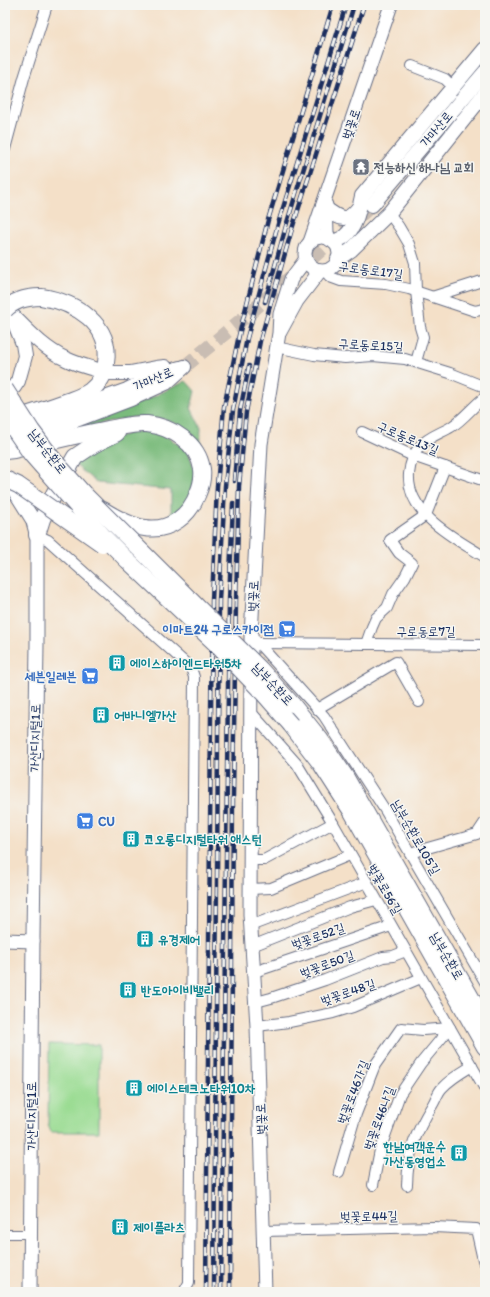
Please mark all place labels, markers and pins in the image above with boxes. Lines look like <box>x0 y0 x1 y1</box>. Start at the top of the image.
temple icon: 전능하신 하나님 교회 <box>351 157 371 177</box>
place label: 전능하신 하나님 교회 <box>373 160 474 175</box>
supermarket icon: 이마트24 구로스카이점 <box>277 619 297 639</box>
place label: 이마트24 구로스카이점 <box>162 622 275 637</box>
building icon: 에이스하이엔드타워5차 <box>107 653 127 673</box>
place label: 에이스하이엔드타워5차 <box>130 656 242 671</box>
supermarket icon: 세븐일레븐 <box>80 666 100 686</box>
place label: 세븐일레븐 <box>24 669 77 684</box>
building icon: 어바니엘가산 <box>91 705 111 725</box>
place label: 어바니엘가산 <box>114 708 177 723</box>
supermarket icon: CU <box>75 811 95 831</box>
place label: CU <box>98 814 115 829</box>
building icon: 코오롱디지털타워 애스턴 <box>121 829 141 849</box>
place label: 코오롱디지털타워 애스턴 <box>144 832 262 847</box>
building icon: 유경제어 <box>135 929 155 949</box>
place label: 유경제어 <box>158 932 200 947</box>
building icon: 반도아이비밸리 <box>118 980 138 1000</box>
place label: 반도아이비밸리 <box>141 983 214 998</box>
building icon: 에이스테크노타워10차 <box>124 1078 144 1098</box>
place label: 에이스테크노타워10차 <box>147 1081 256 1096</box>
place label: 한남여객운수 가산동영업소 <box>382 1139 447 1169</box>
building icon: 한남여객운수 가산동영업소 <box>449 1143 469 1163</box>
building icon: 제이플라츠 <box>110 1217 130 1237</box>
place label: 제이플라츠 <box>133 1220 185 1235</box>

